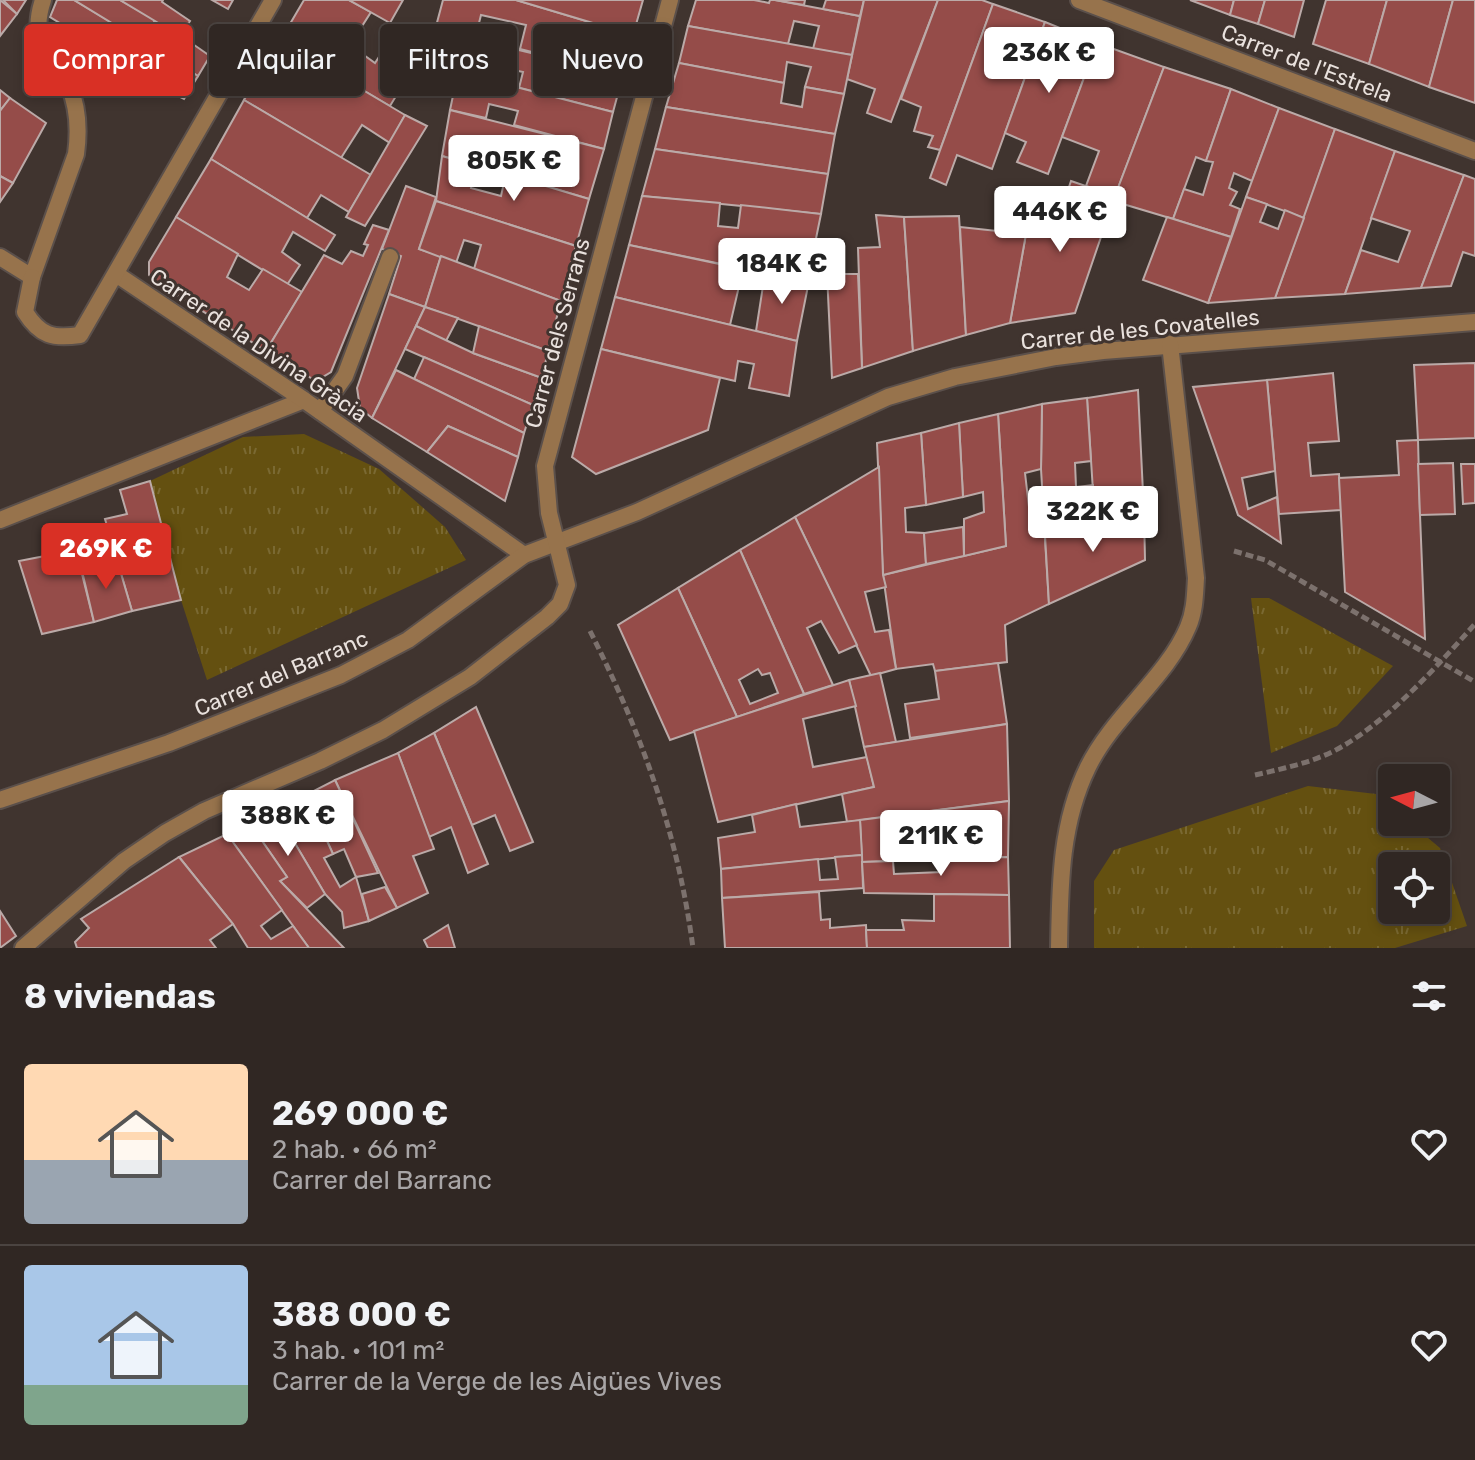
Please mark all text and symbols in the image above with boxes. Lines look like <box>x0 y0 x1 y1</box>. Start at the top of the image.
street label: Carrer de l'Estrela <box>1218 18 1396 108</box>
chip: Comprar <box>24 24 193 96</box>
chip: Alquilar <box>209 24 364 96</box>
chip: Filtros <box>380 24 517 96</box>
chip: Nuevo <box>533 24 672 96</box>
pin: 236K € <box>984 27 1114 95</box>
text: 236K € <box>1002 37 1096 68</box>
pin: 805K € <box>449 135 579 203</box>
text: 805K € <box>466 145 562 176</box>
pin: 446K € <box>995 186 1125 254</box>
text: 446K € <box>1012 196 1108 227</box>
street label: Carrer dels Serrans <box>519 235 596 431</box>
pin: 184K € <box>717 238 847 306</box>
text: 184K € <box>736 248 828 279</box>
street label: Carrer de la Divina Gràcia <box>145 263 373 428</box>
street label: Carrer de les Covatelles <box>1019 304 1261 355</box>
pin: 322K € <box>1028 486 1158 554</box>
text: 322K € <box>1046 496 1140 527</box>
pin: 269K € <box>41 523 171 591</box>
text: 269K € <box>59 533 153 564</box>
street label: Carrer del Barranc <box>190 625 372 722</box>
north arrow <box>1378 764 1450 836</box>
map controls <box>1378 764 1450 924</box>
pin: 388K € <box>223 790 353 858</box>
text: 388K € <box>240 800 336 831</box>
pin: 211K € <box>876 810 1006 878</box>
text: 211K € <box>898 820 984 851</box>
button: locate <box>1378 852 1450 924</box>
icon: filters <box>1407 974 1451 1018</box>
text: 8 viviendas <box>24 976 216 1017</box>
text: 269 000 € <box>272 1093 449 1134</box>
icon: home <box>88 1096 184 1192</box>
icon: heart <box>1407 1122 1451 1166</box>
text: 2 hab. · 66 m² <box>272 1134 437 1165</box>
text: Carrer del Barranc <box>272 1165 492 1196</box>
text: 388 000 € <box>272 1294 451 1335</box>
icon: home <box>88 1297 184 1393</box>
icon: heart <box>1407 1323 1451 1367</box>
text: 3 hab. · 101 m² <box>272 1335 444 1366</box>
text: Carrer de la Verge de les Aigües Vives <box>272 1366 722 1397</box>

